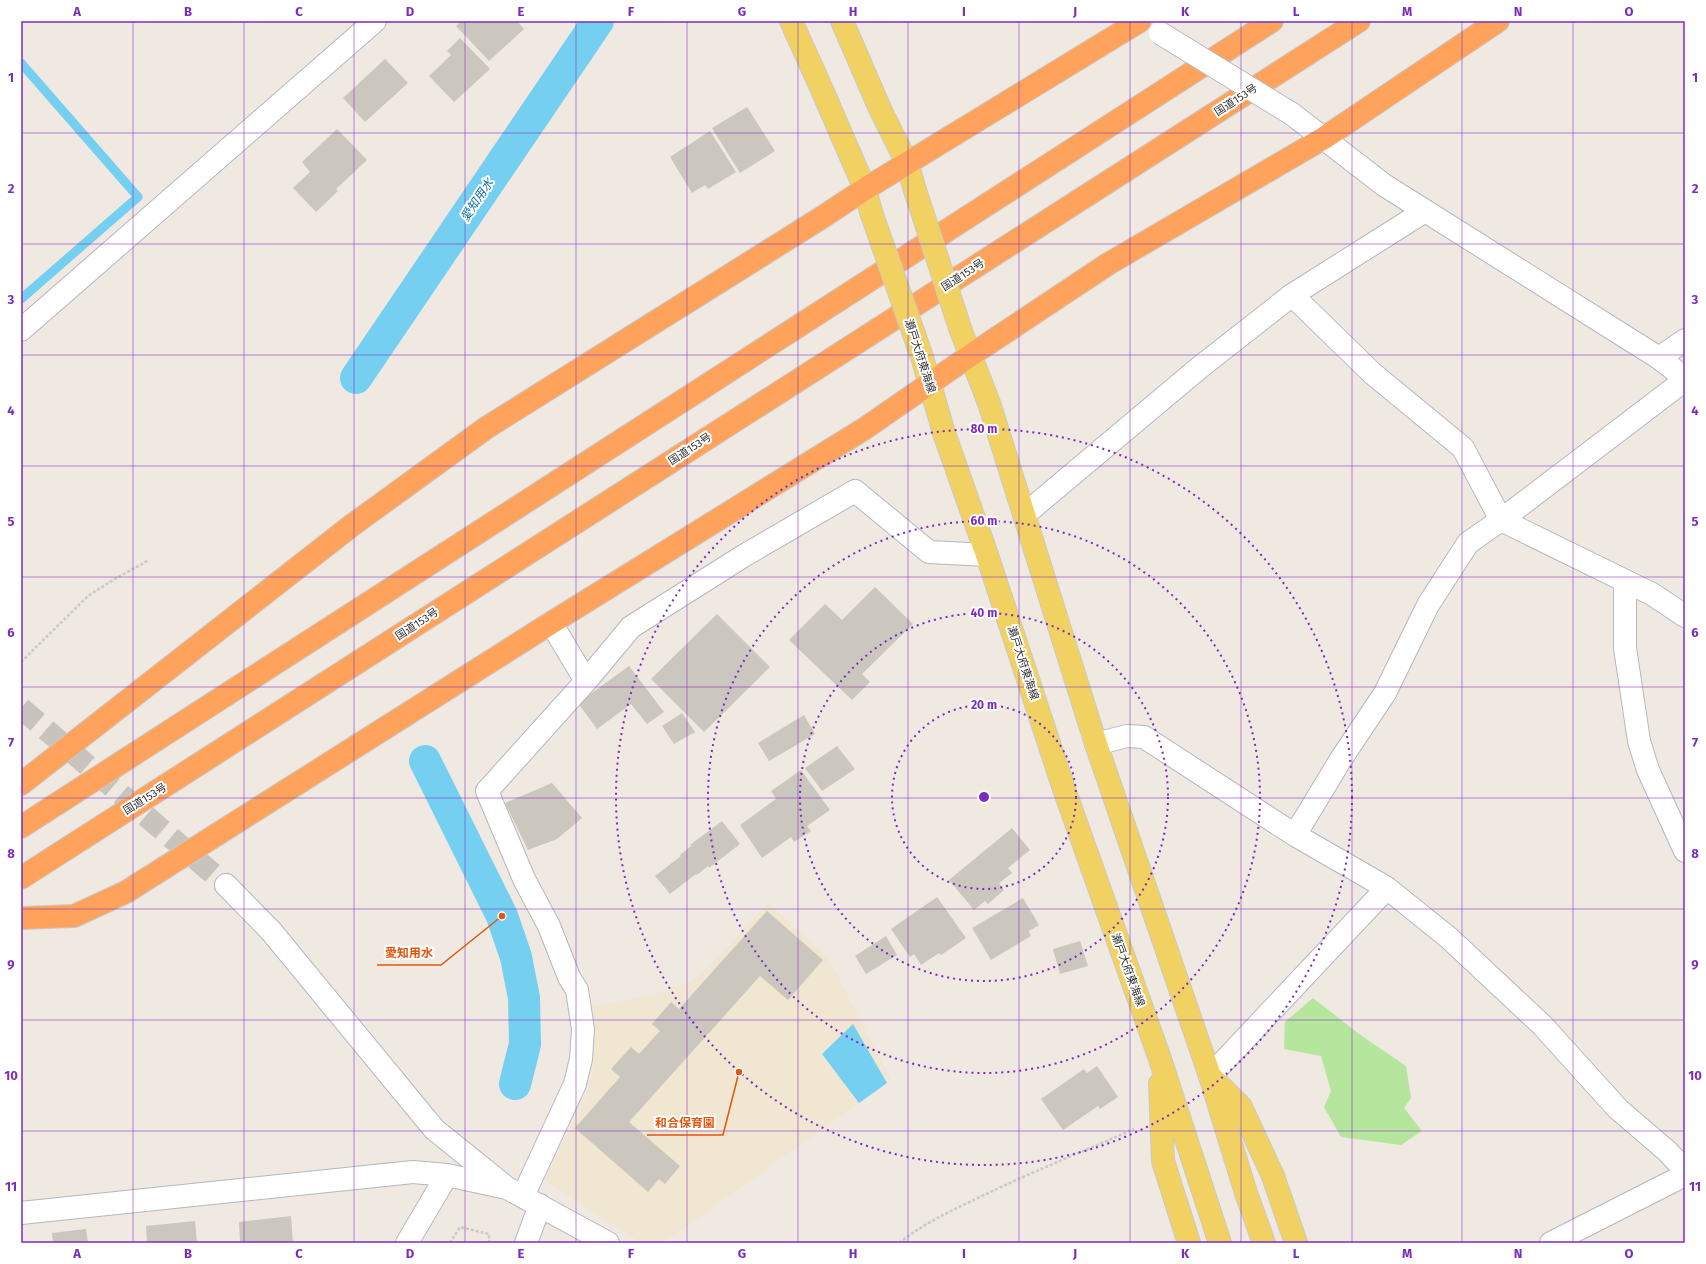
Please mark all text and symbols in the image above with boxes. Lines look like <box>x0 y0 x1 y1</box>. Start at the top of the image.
text: A <box>72 4 81 19</box>
text: B <box>184 4 192 19</box>
text: C <box>295 4 303 19</box>
text: D <box>406 4 415 19</box>
text: E <box>518 4 525 19</box>
text: F <box>628 4 635 19</box>
text: G <box>738 4 746 19</box>
text: H <box>849 4 857 19</box>
text: I <box>962 4 966 19</box>
text: J <box>1072 4 1077 19</box>
text: K <box>1181 4 1190 19</box>
text: L <box>1293 4 1300 19</box>
text: M <box>1402 4 1412 19</box>
text: N <box>1514 4 1522 19</box>
text: O <box>1625 4 1634 19</box>
text: 1 <box>8 70 14 85</box>
text: 1 <box>1692 70 1698 85</box>
street label: 国道153号 <box>1212 81 1260 119</box>
water label: 愛知用水 <box>458 175 497 224</box>
text: 2 <box>8 181 15 196</box>
text: 2 <box>1692 181 1699 196</box>
street label: 国道153号 <box>939 256 987 294</box>
text: 3 <box>7 292 15 307</box>
text: 3 <box>1691 292 1699 307</box>
street label: 瀬戸大府東海線 <box>902 317 938 395</box>
text: 4 <box>7 403 15 418</box>
text: 4 <box>1691 403 1699 418</box>
text: 80 m <box>971 422 997 436</box>
street label: 国道153号 <box>666 430 714 468</box>
text: 5 <box>8 514 15 529</box>
text: 60 m <box>971 514 997 528</box>
text: 5 <box>1692 514 1699 529</box>
street label: 国道153号 <box>393 605 441 643</box>
text: 40 m <box>971 606 997 620</box>
street label: 瀬戸大府東海線 <box>1005 624 1041 702</box>
text: 6 <box>7 625 15 640</box>
text: 6 <box>1691 625 1699 640</box>
text: 20 m <box>971 698 997 712</box>
text: 7 <box>8 735 14 750</box>
text: 7 <box>1692 735 1698 750</box>
street label: 国道153号 <box>121 781 169 817</box>
centre of rings <box>977 790 991 804</box>
text: 8 <box>7 846 15 861</box>
text: 8 <box>1691 846 1699 861</box>
street label: 瀬戸大府東海線 <box>1109 932 1147 1008</box>
callout: 愛知用水 <box>377 941 441 965</box>
text: 愛知用水 <box>385 946 433 960</box>
text: 9 <box>7 957 15 972</box>
text: 9 <box>1691 957 1699 972</box>
text: 10 <box>4 1068 18 1083</box>
text: 10 <box>1688 1068 1702 1083</box>
callout: 和合保育園 <box>647 1111 723 1135</box>
text: 和合保育園 <box>655 1116 715 1130</box>
text: 11 <box>5 1179 17 1194</box>
text: 11 <box>1689 1179 1701 1194</box>
text: A <box>72 1246 81 1261</box>
text: B <box>184 1246 192 1261</box>
text: C <box>295 1246 303 1261</box>
text: D <box>406 1246 415 1261</box>
text: E <box>518 1246 525 1261</box>
text: F <box>628 1246 635 1261</box>
text: G <box>738 1246 746 1261</box>
text: H <box>849 1246 857 1261</box>
text: I <box>962 1246 966 1261</box>
text: J <box>1072 1246 1077 1261</box>
text: K <box>1181 1246 1190 1261</box>
text: L <box>1293 1246 1300 1261</box>
text: M <box>1402 1246 1412 1261</box>
text: N <box>1514 1246 1522 1261</box>
text: O <box>1625 1246 1634 1261</box>

